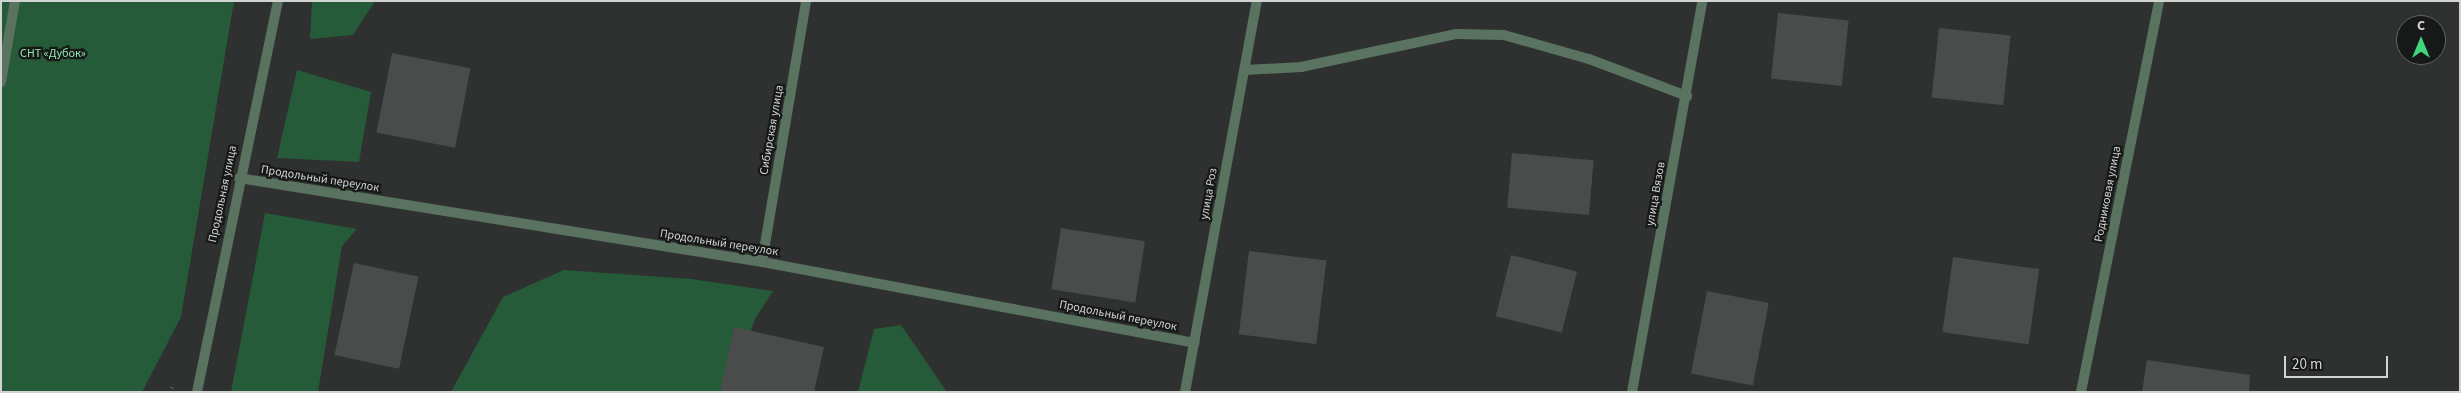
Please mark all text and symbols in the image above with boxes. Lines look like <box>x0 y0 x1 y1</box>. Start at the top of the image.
north arrow <box>2396 15 2446 65</box>
text: С <box>2417 16 2425 36</box>
park label: СНТ «Дубок» <box>20 47 86 61</box>
street label: Сибирская улица <box>757 84 787 176</box>
street label: Продольная улица <box>206 144 240 244</box>
street label: Родниковая улица <box>2092 145 2124 243</box>
street label: улица Вязов <box>1643 161 1669 227</box>
street label: Продольный переулок <box>260 163 380 195</box>
street label: улица Роз <box>1197 167 1221 221</box>
street label: Продольный переулок <box>659 227 779 259</box>
street label: Продольный переулок <box>1058 298 1178 334</box>
scale bar <box>2286 346 2390 378</box>
text: 20 m <box>2292 354 2322 375</box>

